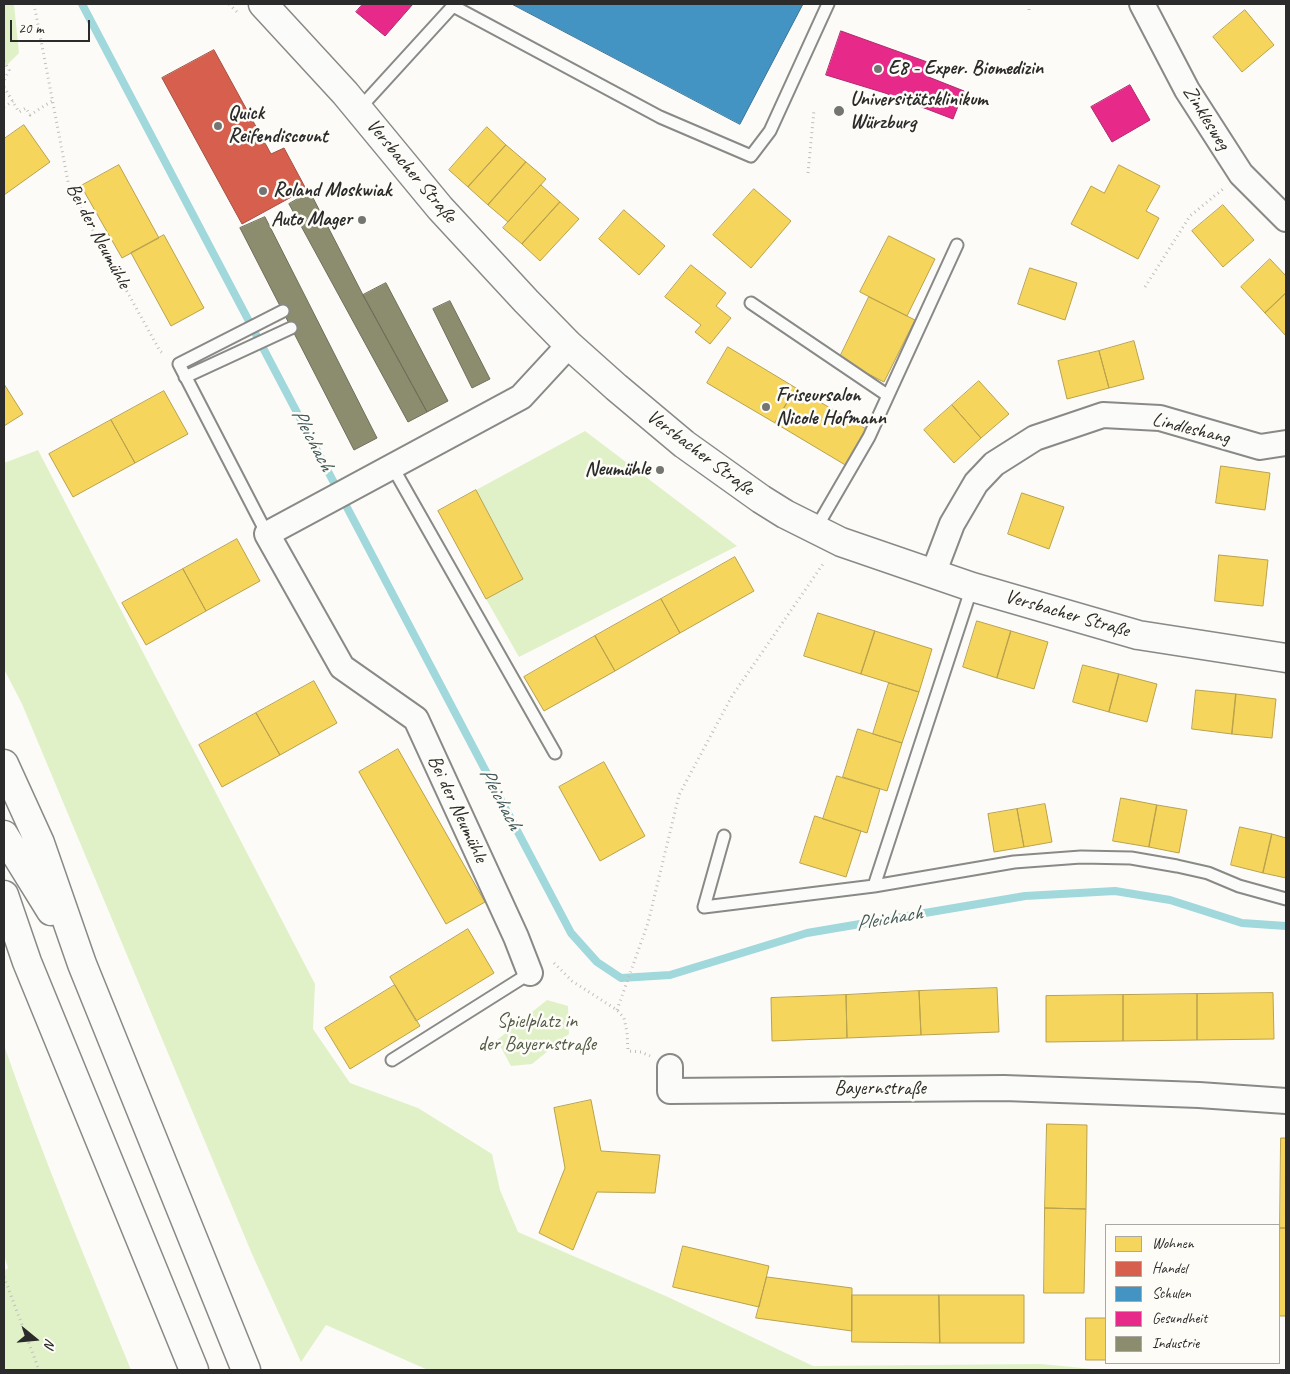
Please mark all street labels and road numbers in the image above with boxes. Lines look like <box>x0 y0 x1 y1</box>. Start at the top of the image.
street label: Zinklesweg <box>1177 81 1235 155</box>
street label: Versbacher Straße <box>361 114 461 228</box>
street label: Bei der Neumühle <box>60 179 136 293</box>
street label: Versbacher Straße <box>642 405 758 501</box>
street label: Lindleshang <box>1150 408 1232 450</box>
street label: Versbacher Straße <box>1002 585 1132 643</box>
street label: Bei der Neumühle <box>422 751 492 867</box>
street label: Bayernstraße <box>834 1077 926 1101</box>

